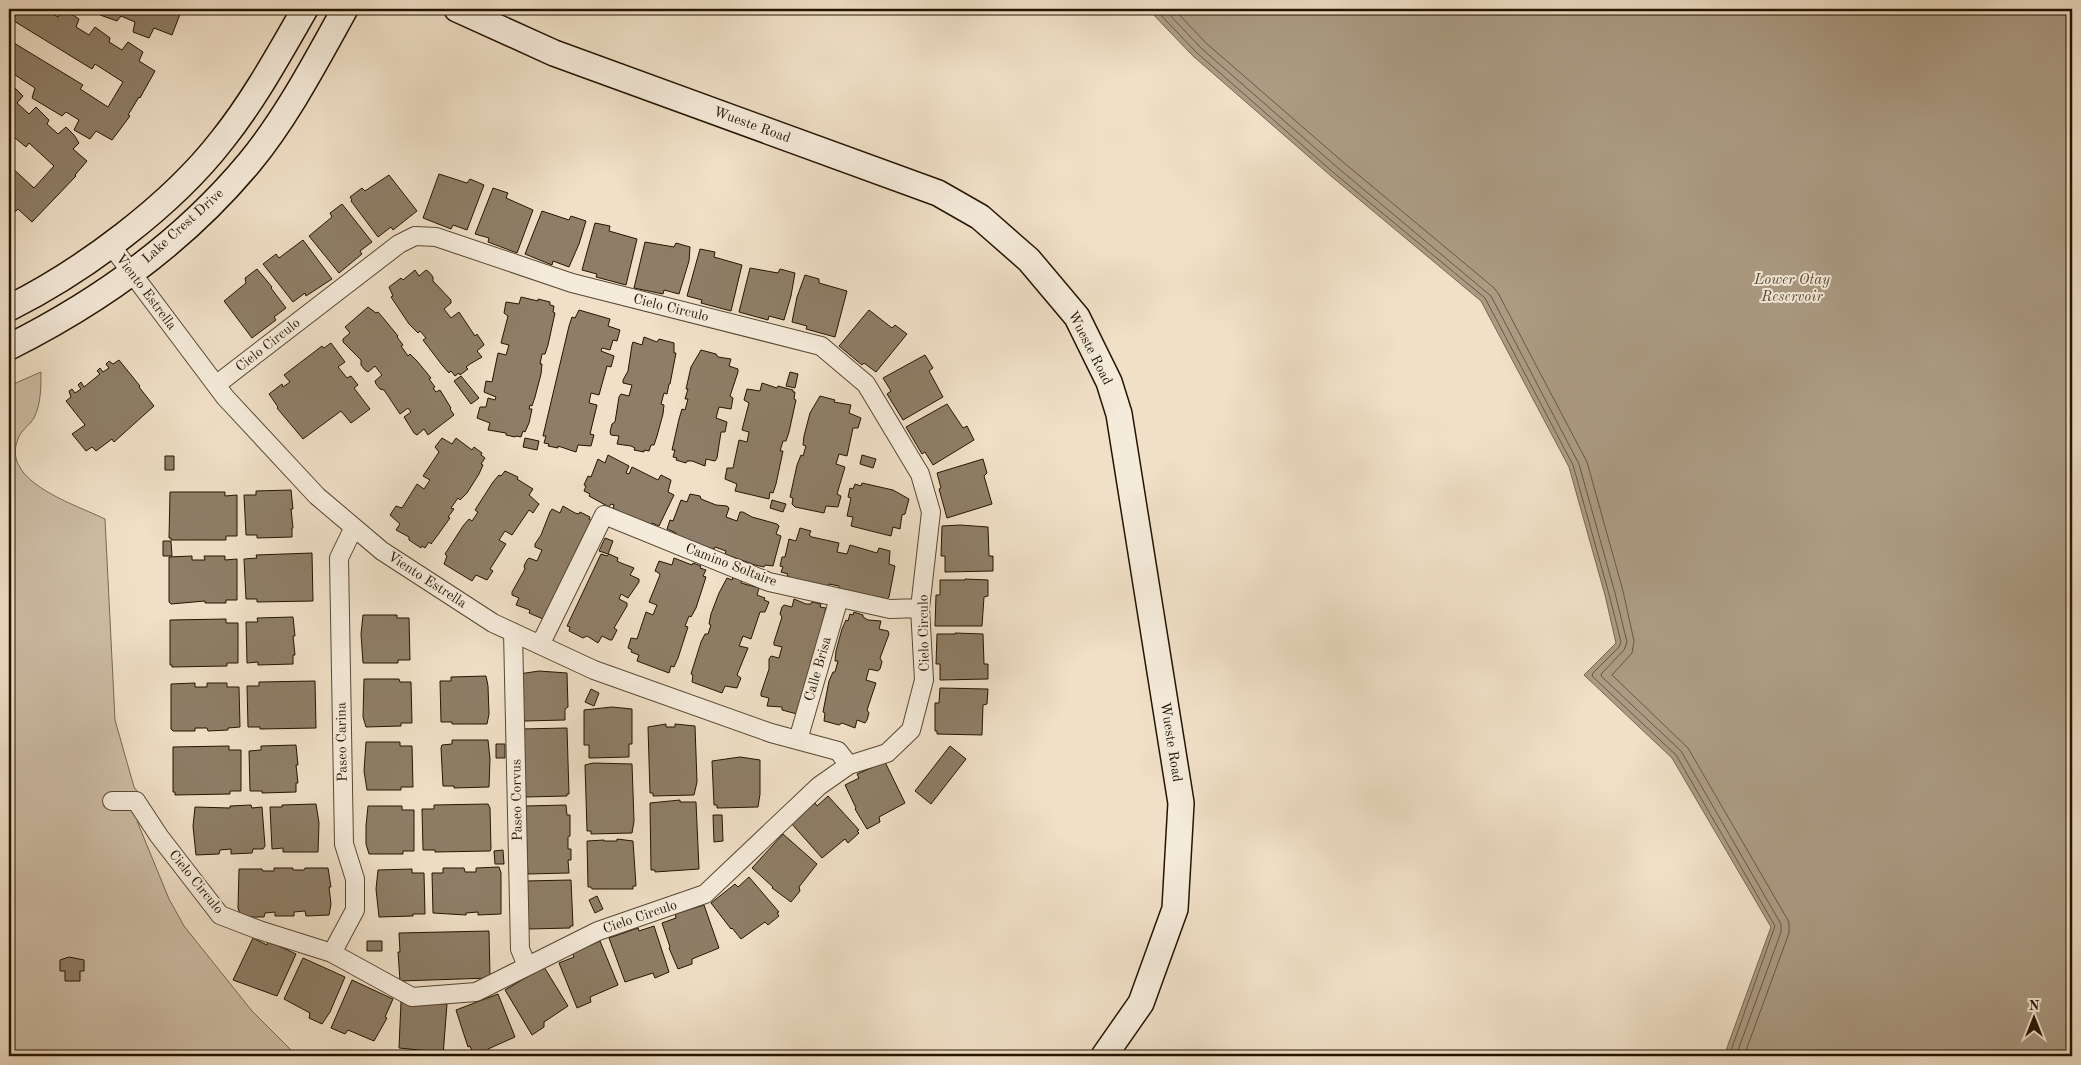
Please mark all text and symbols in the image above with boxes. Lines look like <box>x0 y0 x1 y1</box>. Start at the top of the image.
street label: Wueste Road <box>712 105 792 145</box>
street label: Lake Crest Drive <box>140 186 226 266</box>
street label: Viento Estrella <box>113 251 179 333</box>
water label: Lower Otay Reservoir <box>1753 273 1830 305</box>
street label: Cielo Circulo <box>632 292 710 324</box>
street label: Wueste Road <box>1065 309 1115 387</box>
street label: Cielo Circulo <box>233 316 303 374</box>
street label: Camino Soltaire <box>683 541 779 589</box>
street label: Viento Estrella <box>385 549 469 611</box>
street label: Cielo Circulo <box>916 594 932 672</box>
street label: Calle Brisa <box>802 635 834 703</box>
street label: Wueste Road <box>1158 701 1184 783</box>
street label: Paseo Carina <box>334 702 350 782</box>
street label: Paseo Corvus <box>509 759 525 841</box>
street label: Cielo Circulo <box>166 847 226 917</box>
street label: Cielo Circulo <box>601 898 679 936</box>
north arrow <box>2008 992 2058 1042</box>
text: N <box>2029 999 2040 1013</box>

